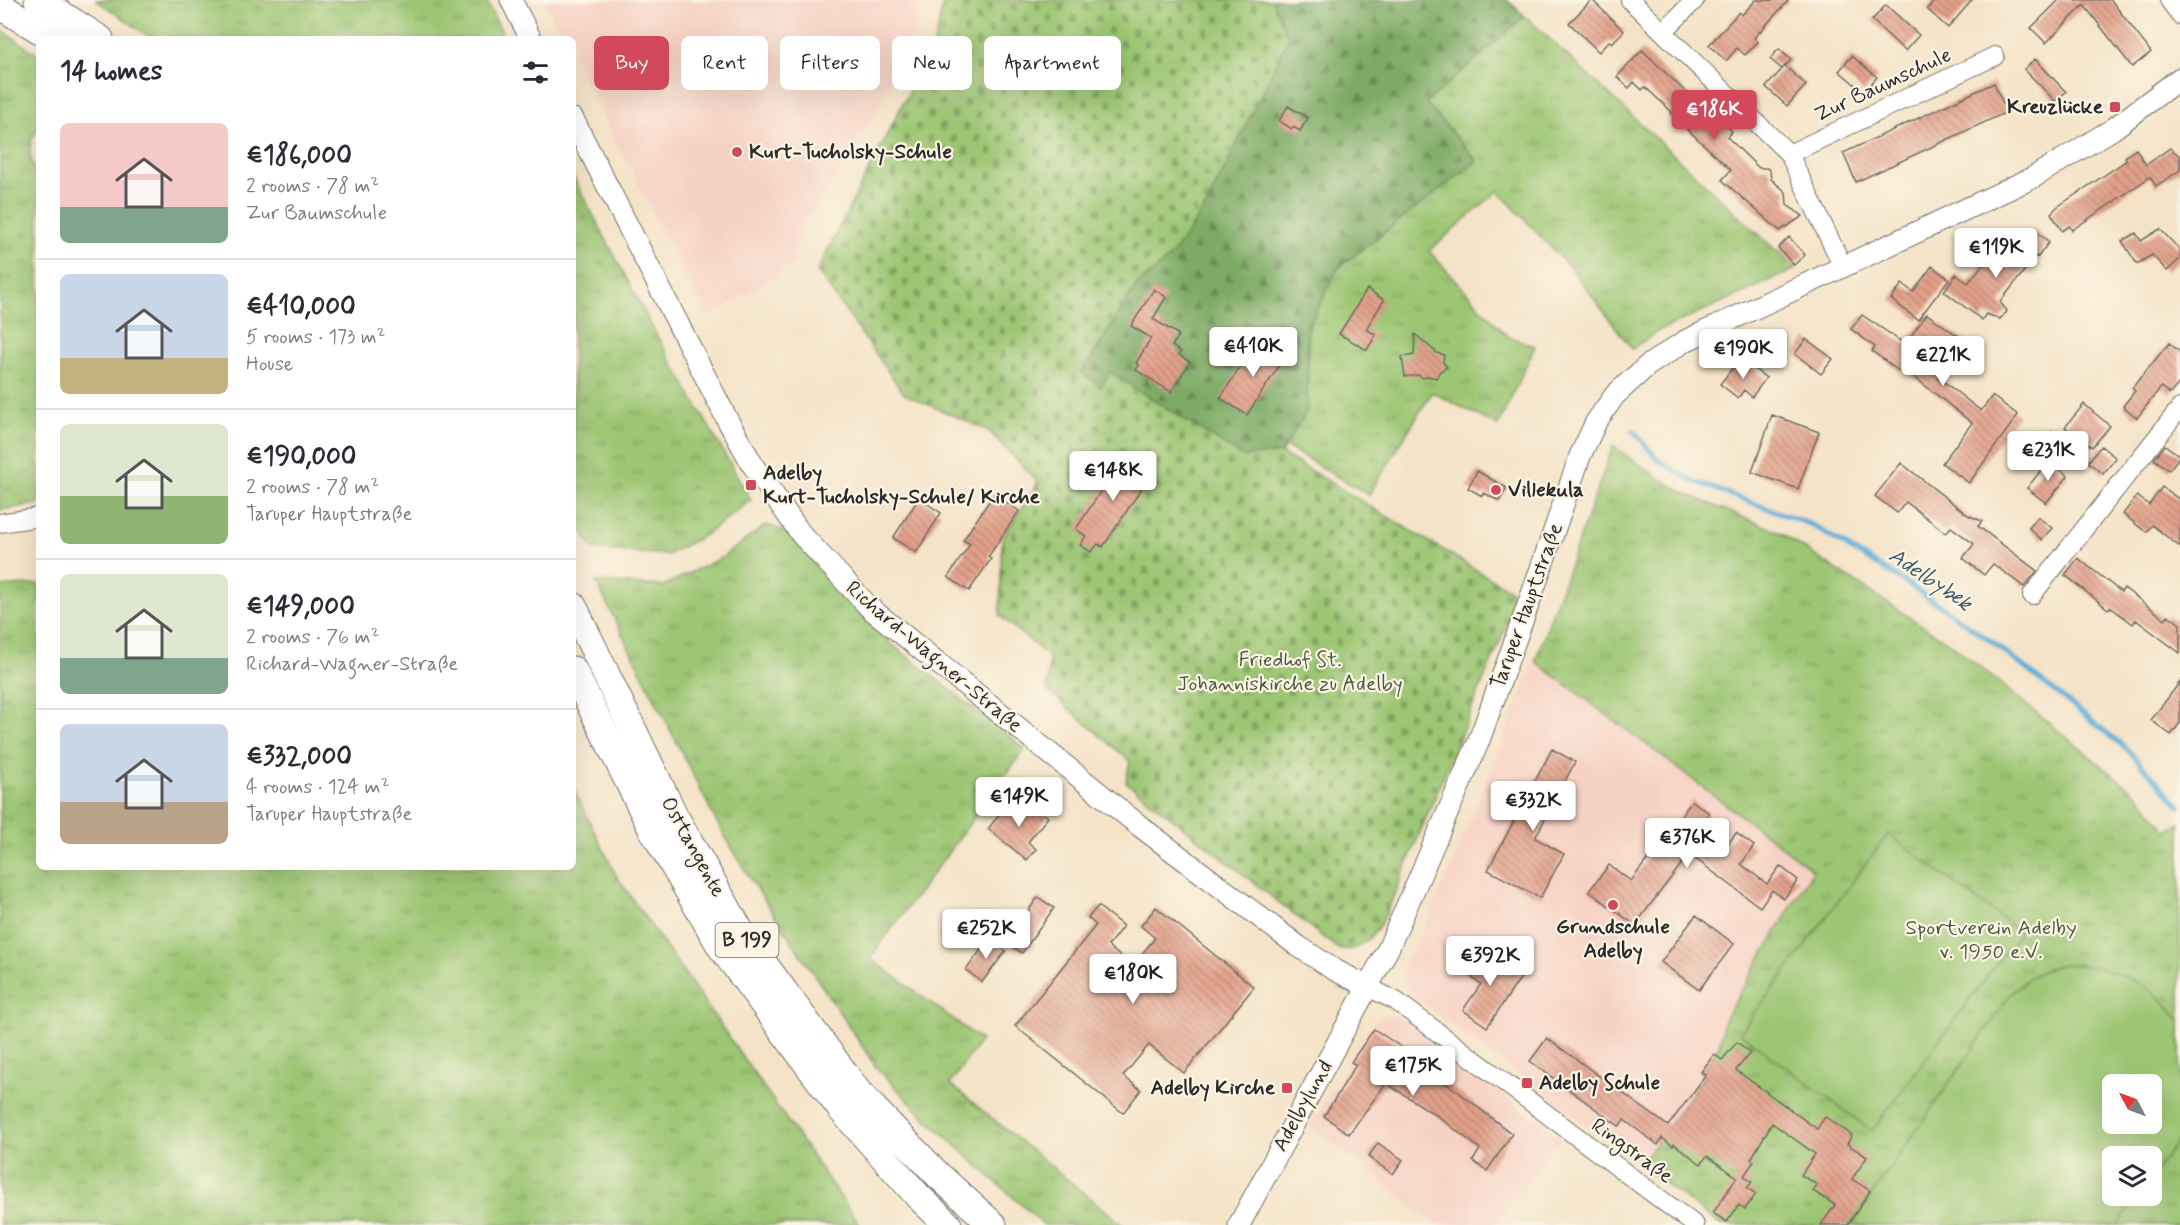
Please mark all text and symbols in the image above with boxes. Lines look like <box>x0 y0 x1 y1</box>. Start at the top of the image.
chip: Buy <box>594 36 669 90</box>
chip: Rent <box>681 36 768 90</box>
chip: Filters <box>780 36 880 90</box>
chip: New <box>892 36 972 90</box>
chip: Apartment <box>984 36 1121 90</box>
street label: Zur Baumschule <box>1810 41 1956 129</box>
text: 14 homes <box>60 55 162 89</box>
icon: filters <box>519 56 552 89</box>
pin: €186K <box>1672 90 1756 141</box>
place label: Kreuzlücke <box>2007 93 2104 121</box>
text: €186K <box>1686 96 1742 123</box>
marker: Kreuzlücke <box>2108 100 2122 114</box>
place label: Kurt-Tucholsky-Schule <box>749 138 952 166</box>
text: €186,000 <box>246 139 352 173</box>
marker: Kurt-Tucholsky-Schule <box>730 145 744 159</box>
icon: home <box>108 147 180 219</box>
text: 2 rooms · 78 m² <box>246 173 379 200</box>
text: Zur Baumschule <box>246 200 387 227</box>
pin: €119K <box>1954 228 2038 279</box>
text: €119K <box>1968 234 2024 261</box>
text: €410,000 <box>246 290 356 324</box>
icon: home <box>108 298 180 370</box>
text: 5 rooms · 173 m² <box>246 324 385 351</box>
pin: €410K <box>1211 327 1295 378</box>
pin: €190K <box>1701 329 1785 380</box>
text: €410K <box>1223 333 1283 360</box>
text: €190K <box>1713 335 1773 362</box>
pin: €221K <box>1901 336 1985 387</box>
text: €221K <box>1915 342 1971 369</box>
text: House <box>246 351 293 378</box>
pin: €231K <box>2006 431 2090 482</box>
text: €231K <box>2021 437 2075 464</box>
text: €190,000 <box>246 440 356 474</box>
icon: home <box>108 448 180 520</box>
pin: €148K <box>1071 451 1155 502</box>
text: €148K <box>1083 457 1143 484</box>
place label: Adelby Kurt-Tucholsky-Schule/ Kirche <box>763 459 1041 511</box>
text: 2 rooms · 78 m² <box>246 474 379 501</box>
place label: Villekula <box>1508 476 1584 504</box>
marker: Adelby Kurt-Tucholsky-Schule/ Kirche <box>744 478 758 492</box>
marker: Villekula <box>1489 483 1503 497</box>
text: Taruper Hauptstraße <box>246 501 412 528</box>
street label: Taruper Hauptstraße <box>1484 519 1570 693</box>
water label: Adelbybek <box>1883 542 1979 619</box>
street label: Richard-Wagner-Straße <box>838 575 1028 741</box>
text: €149,000 <box>246 590 355 624</box>
icon: home <box>108 598 180 670</box>
text: 2 rooms · 76 m² <box>246 624 379 651</box>
park label: Friedhof St. Johanniskirche zu Adelby <box>1177 646 1403 698</box>
text: Richard-Wagner-Straße <box>246 651 458 678</box>
text: €332,000 <box>246 740 352 774</box>
icon: home <box>108 748 180 820</box>
text: 4 rooms · 124 m² <box>246 774 389 801</box>
pin: €149K <box>977 777 1061 828</box>
pin: €332K <box>1491 781 1575 832</box>
text: €149K <box>990 783 1048 810</box>
text: €332K <box>1505 787 1561 814</box>
street label: Osttangente <box>653 792 732 903</box>
text: Taruper Hauptstraße <box>246 801 412 828</box>
pin: €376K <box>1645 818 1729 869</box>
text: €376K <box>1659 824 1715 851</box>
marker: Grundschule Adelby <box>1606 898 1620 912</box>
pin: €252K <box>944 909 1028 960</box>
place label: Grundschule Adelby <box>1556 913 1670 965</box>
park label: Sportverein Adelby v. 1950 e.V. <box>1905 914 2077 966</box>
text: €252K <box>956 915 1016 942</box>
road number: B 199 <box>716 923 778 957</box>
pin: €392K <box>1448 936 1532 987</box>
text: €392K <box>1460 942 1520 969</box>
pin: €180K <box>1091 954 1175 1005</box>
text: €180K <box>1103 960 1163 987</box>
pin: €175K <box>1371 1046 1455 1097</box>
text: €175K <box>1384 1052 1442 1079</box>
street label: Adelbylund <box>1266 1055 1340 1157</box>
place label: Adelby Schule <box>1539 1069 1660 1097</box>
place label: Adelby Kirche <box>1151 1074 1276 1102</box>
north arrow <box>2102 1074 2162 1134</box>
map controls <box>2102 1074 2162 1206</box>
marker: Adelby Schule <box>1520 1076 1534 1090</box>
marker: Adelby Kirche <box>1280 1081 1294 1095</box>
street label: Ringstraße <box>1585 1112 1679 1191</box>
button: layers <box>2102 1146 2162 1206</box>

